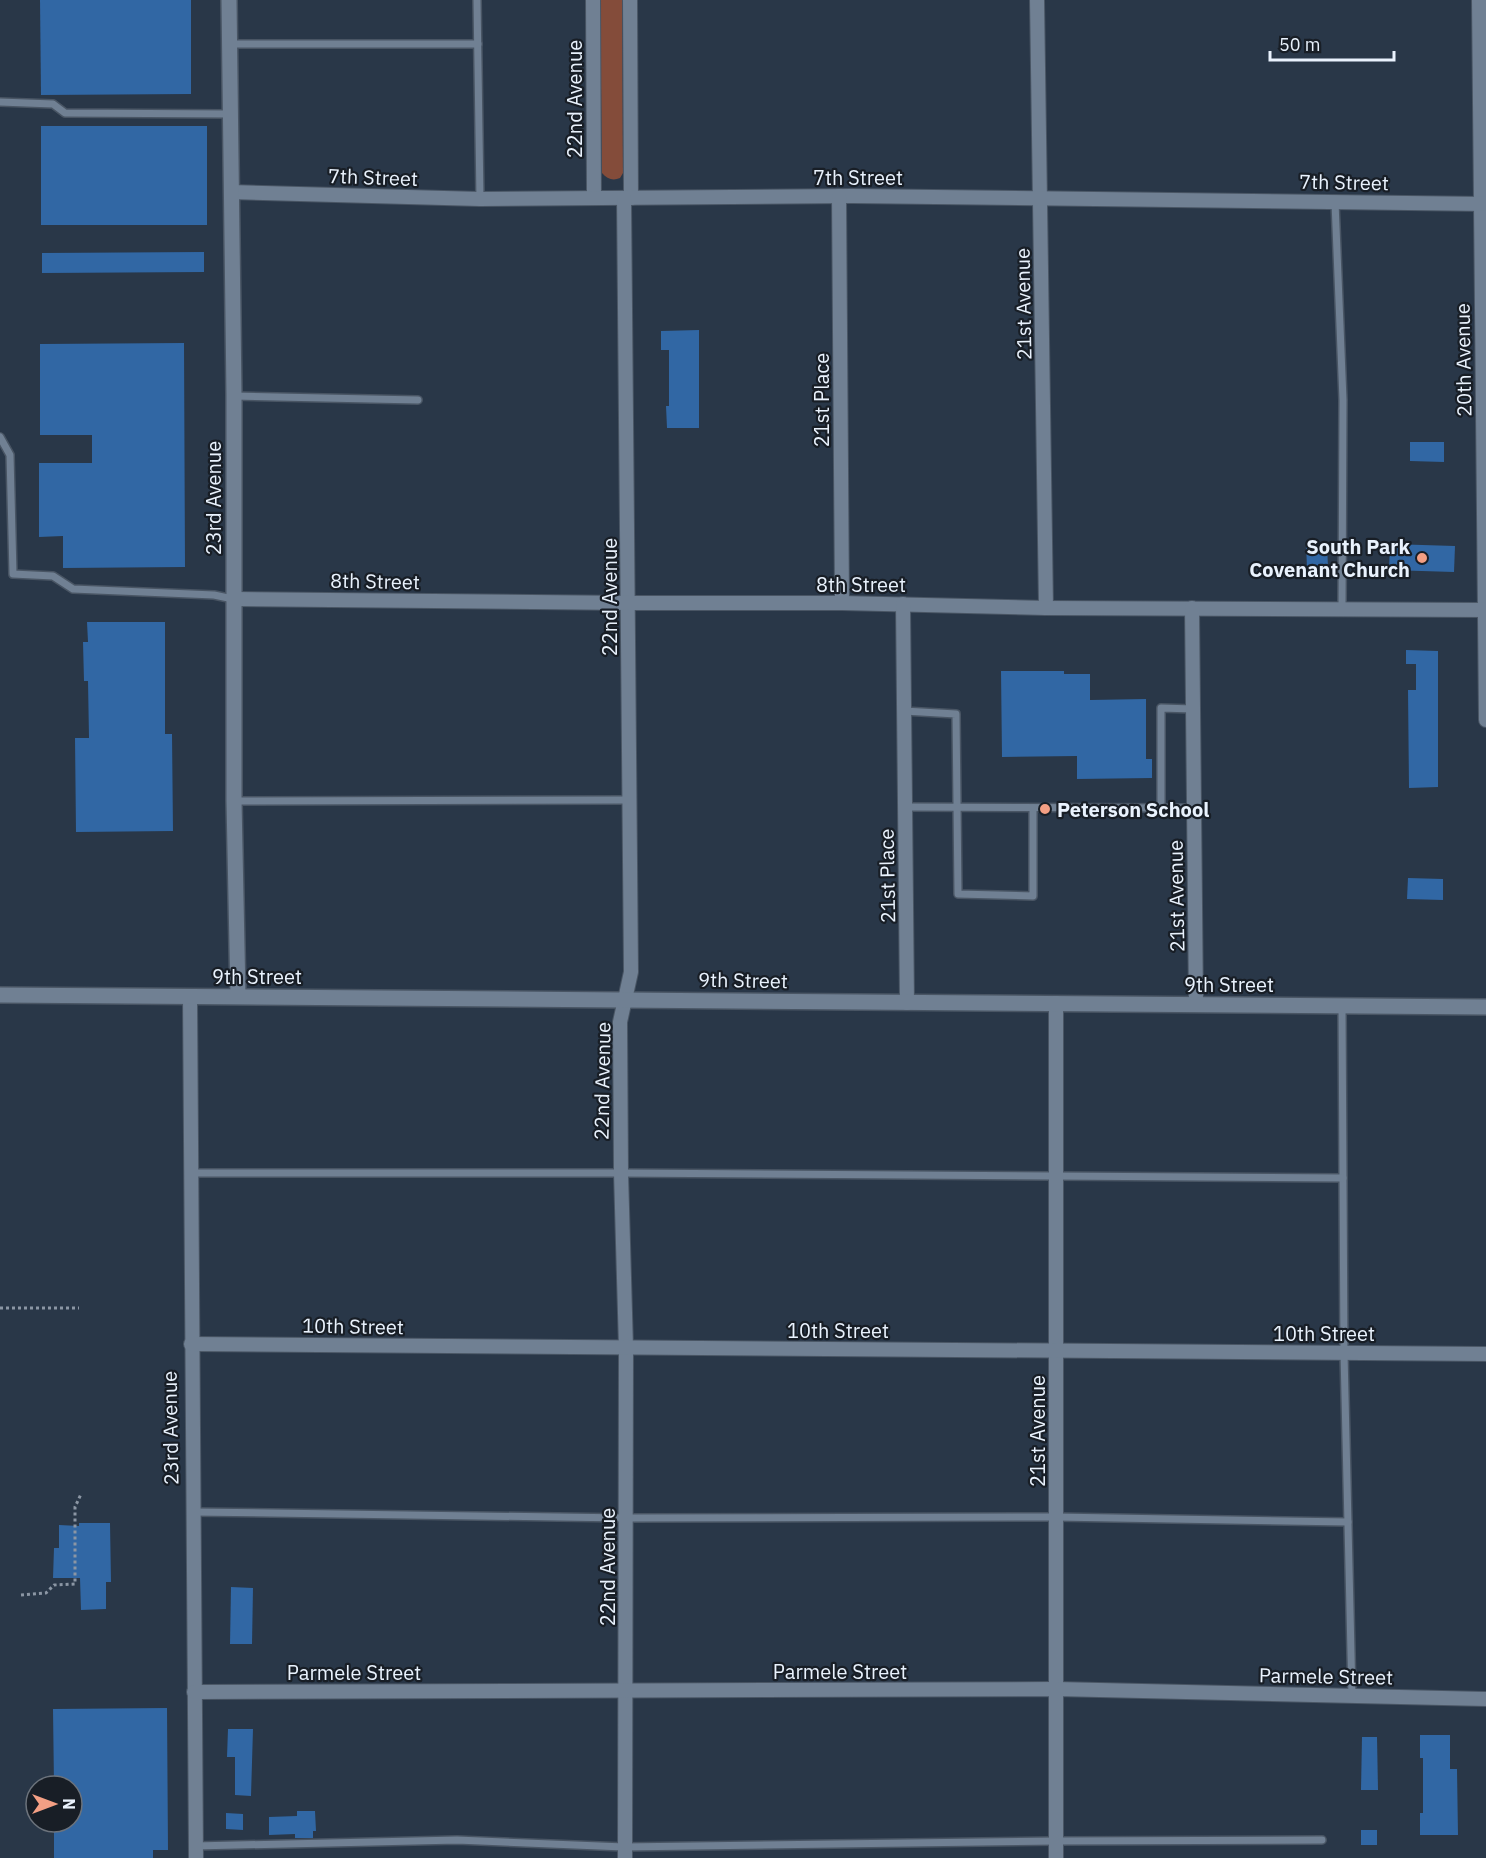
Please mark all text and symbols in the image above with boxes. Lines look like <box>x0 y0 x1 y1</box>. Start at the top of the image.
scale bar <box>1270 24 1394 62</box>
text: 50 m <box>1279 33 1321 56</box>
street label: 22nd Avenue <box>561 40 588 158</box>
street label: 7th Street <box>328 162 418 192</box>
street label: 7th Street <box>813 164 903 191</box>
street label: 7th Street <box>1299 168 1389 196</box>
street label: 21st Avenue <box>1009 248 1037 360</box>
street label: 20th Avenue <box>1449 303 1477 417</box>
street label: 21st Place <box>808 353 835 447</box>
street label: 23rd Avenue <box>200 441 227 555</box>
place label: South Park Covenant Church <box>1249 533 1410 583</box>
street label: 22nd Avenue <box>596 538 623 656</box>
marker: South Park Covenant Church <box>1415 551 1429 565</box>
street label: 8th Street <box>330 567 420 595</box>
street label: 8th Street <box>816 571 906 598</box>
place label: Peterson School <box>1057 796 1209 823</box>
marker: Peterson School <box>1038 802 1052 816</box>
street label: 21st Place <box>873 829 901 923</box>
street label: 21st Avenue <box>1162 840 1190 952</box>
street label: 9th Street <box>212 963 302 990</box>
street label: 9th Street <box>698 966 788 994</box>
street label: 9th Street <box>1184 971 1274 998</box>
street label: 22nd Avenue <box>587 1022 617 1140</box>
street label: 10th Street <box>302 1312 404 1340</box>
street label: 10th Street <box>787 1317 889 1344</box>
street label: 10th Street <box>1273 1320 1375 1347</box>
street label: 23rd Avenue <box>156 1371 184 1485</box>
street label: 21st Avenue <box>1024 1375 1051 1487</box>
street label: 22nd Avenue <box>594 1508 621 1626</box>
street label: Parmele Street <box>773 1658 907 1685</box>
street label: Parmele Street <box>287 1659 421 1686</box>
street label: Parmele Street <box>1259 1661 1393 1691</box>
north arrow <box>24 1774 84 1834</box>
text: N <box>59 1798 79 1810</box>

